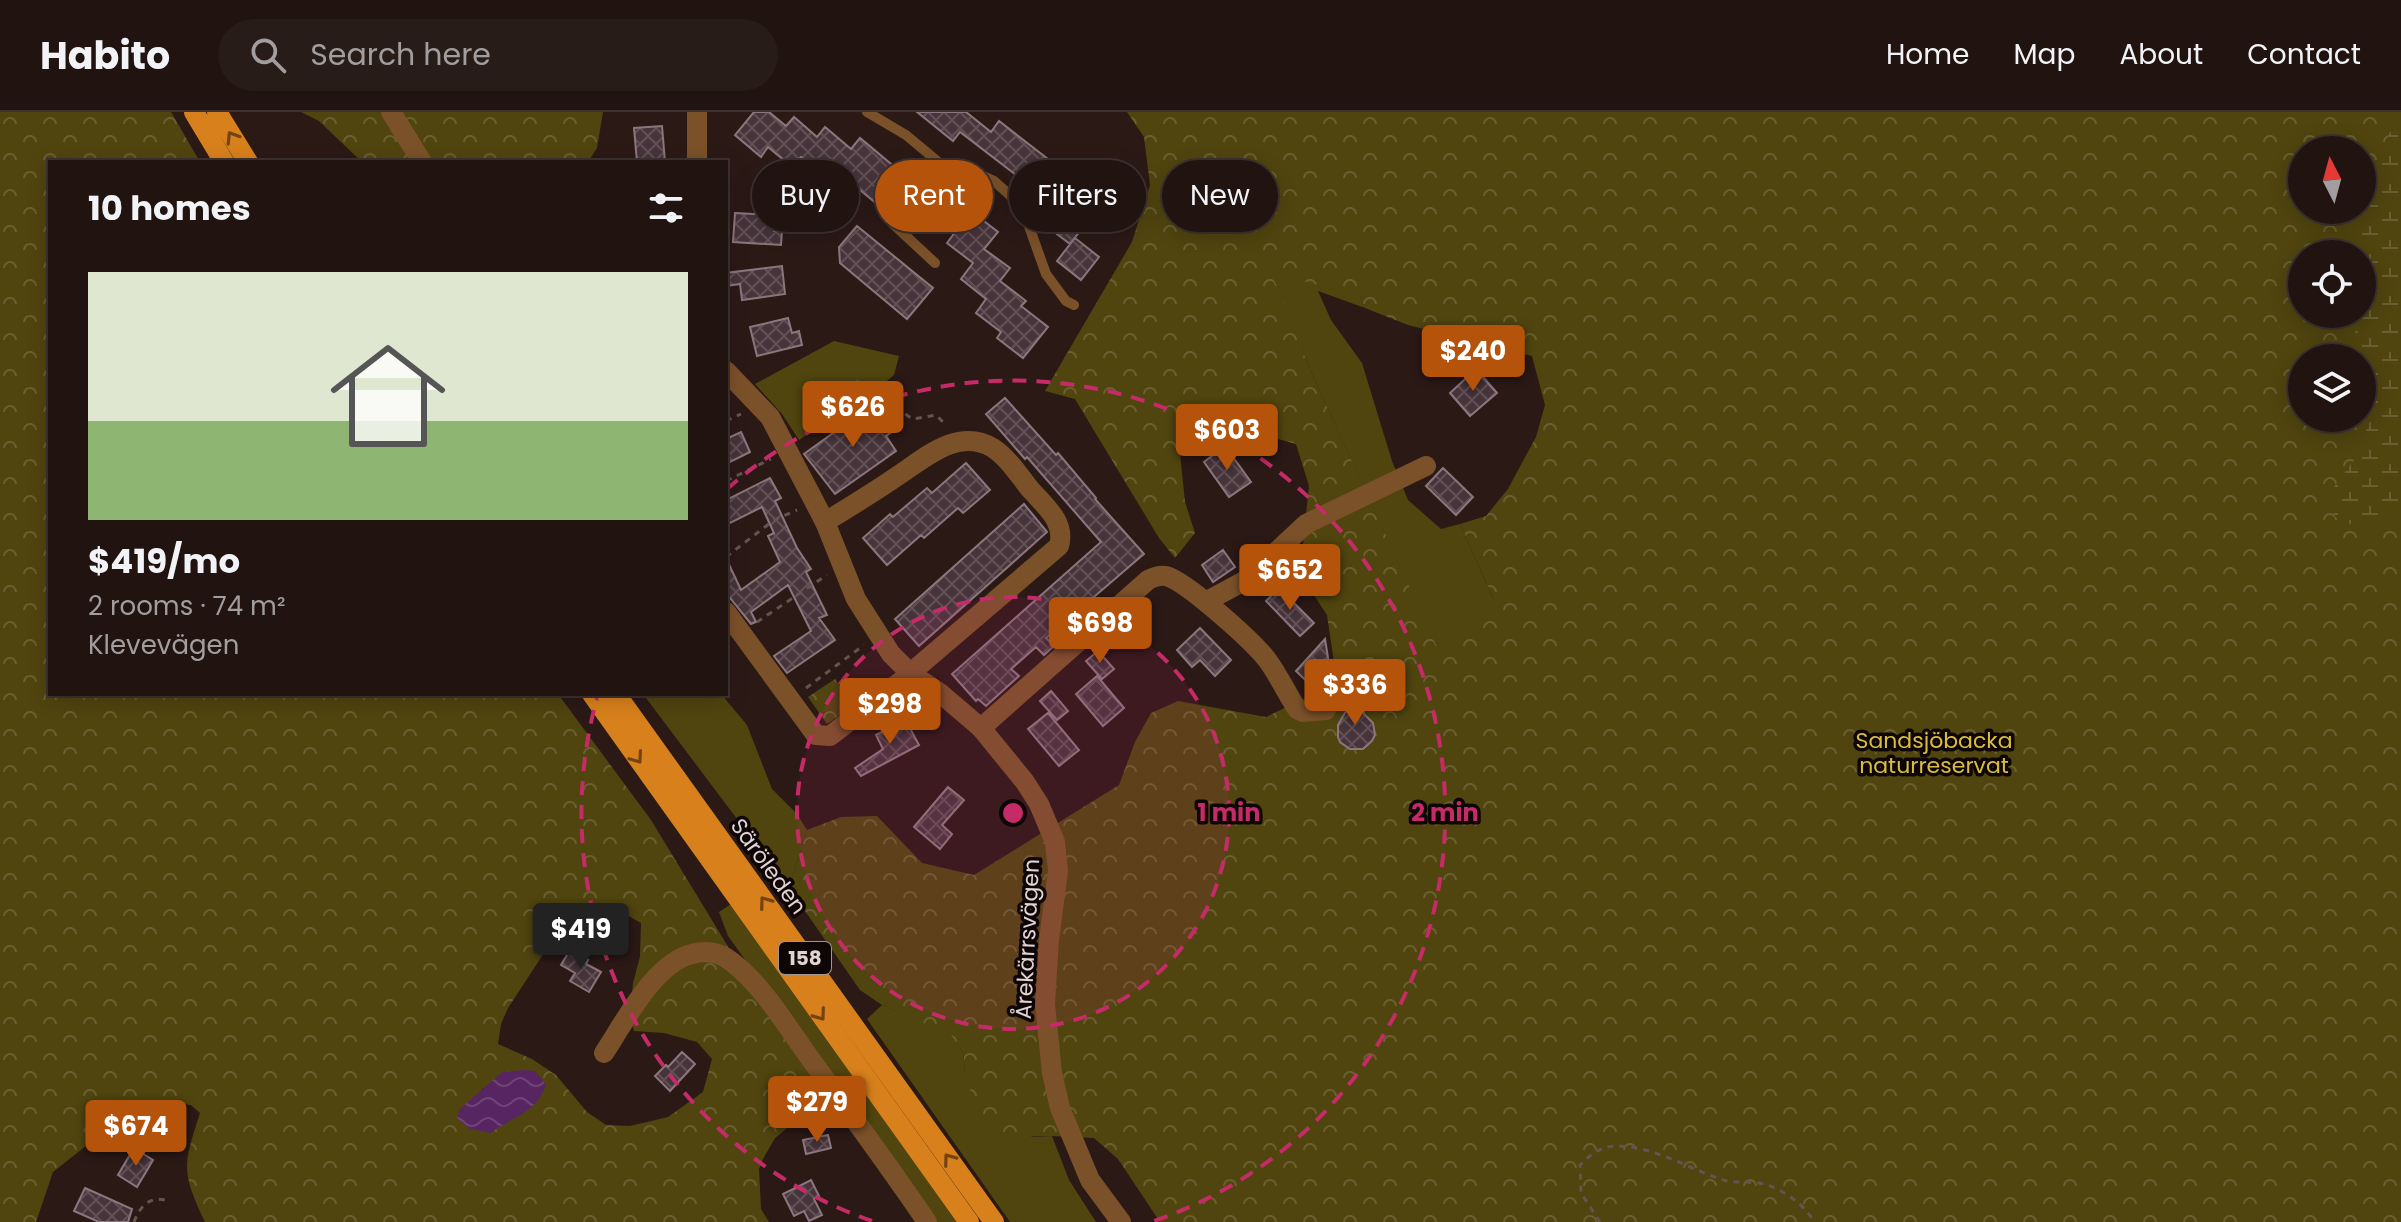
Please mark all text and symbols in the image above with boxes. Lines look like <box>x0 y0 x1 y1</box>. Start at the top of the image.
search box <box>218 19 778 91</box>
text: Habito <box>40 29 170 82</box>
icon: search <box>246 33 290 77</box>
text: Search here <box>310 33 491 76</box>
text: Home <box>1886 35 1969 74</box>
text: Map <box>2013 35 2075 74</box>
text: About <box>2119 35 2203 74</box>
text: Contact <box>2247 35 2361 74</box>
one-way arrow <box>227 132 242 146</box>
north arrow <box>2288 136 2376 224</box>
map controls <box>2288 136 2376 432</box>
chip: Buy <box>752 160 859 232</box>
chip: Rent <box>875 160 993 232</box>
chip: Filters <box>1009 160 1146 232</box>
chip: New <box>1162 160 1278 232</box>
text: 10 homes <box>88 184 251 232</box>
icon: filters <box>644 186 688 230</box>
button: locate <box>2288 240 2376 328</box>
icon: home <box>316 324 460 468</box>
pin: $240 <box>1426 325 1520 393</box>
text: $240 <box>1440 333 1506 369</box>
button: layers <box>2288 344 2376 432</box>
pin: $626 <box>806 381 900 449</box>
text: $626 <box>820 389 886 425</box>
pin: $603 <box>1180 404 1274 472</box>
text: $603 <box>1194 412 1260 448</box>
text: $419/mo <box>88 537 240 585</box>
pin: $652 <box>1243 544 1337 612</box>
text: $652 <box>1257 552 1323 588</box>
text: 2 rooms · 74 m² <box>88 588 285 624</box>
pin: $698 <box>1053 597 1147 665</box>
text: $698 <box>1067 605 1133 641</box>
text: Klevevägen <box>88 627 239 663</box>
pin: $336 <box>1308 659 1402 727</box>
text: $336 <box>1322 667 1388 703</box>
pin: $298 <box>843 678 937 746</box>
text: $298 <box>858 686 922 722</box>
park label: Sandsjöbacka naturreservat <box>1855 725 2013 781</box>
one-way arrow <box>627 749 642 763</box>
text: 1 min <box>1198 796 1260 829</box>
text: 2 min <box>1411 796 1479 829</box>
centre of rings <box>999 799 1027 827</box>
street label: Säröleden <box>723 812 814 921</box>
street label: Årekärrsvägen <box>1008 858 1047 1020</box>
one-way arrow <box>760 896 775 910</box>
pin: $419 <box>534 903 628 971</box>
text: $419 <box>551 911 611 947</box>
road number: 158 <box>779 942 831 974</box>
one-way arrow <box>811 1006 825 1020</box>
pin: $279 <box>770 1076 864 1144</box>
text: $279 <box>786 1084 848 1120</box>
pin: $674 <box>89 1100 183 1168</box>
text: $674 <box>103 1108 169 1144</box>
one-way arrow <box>944 1153 959 1167</box>

